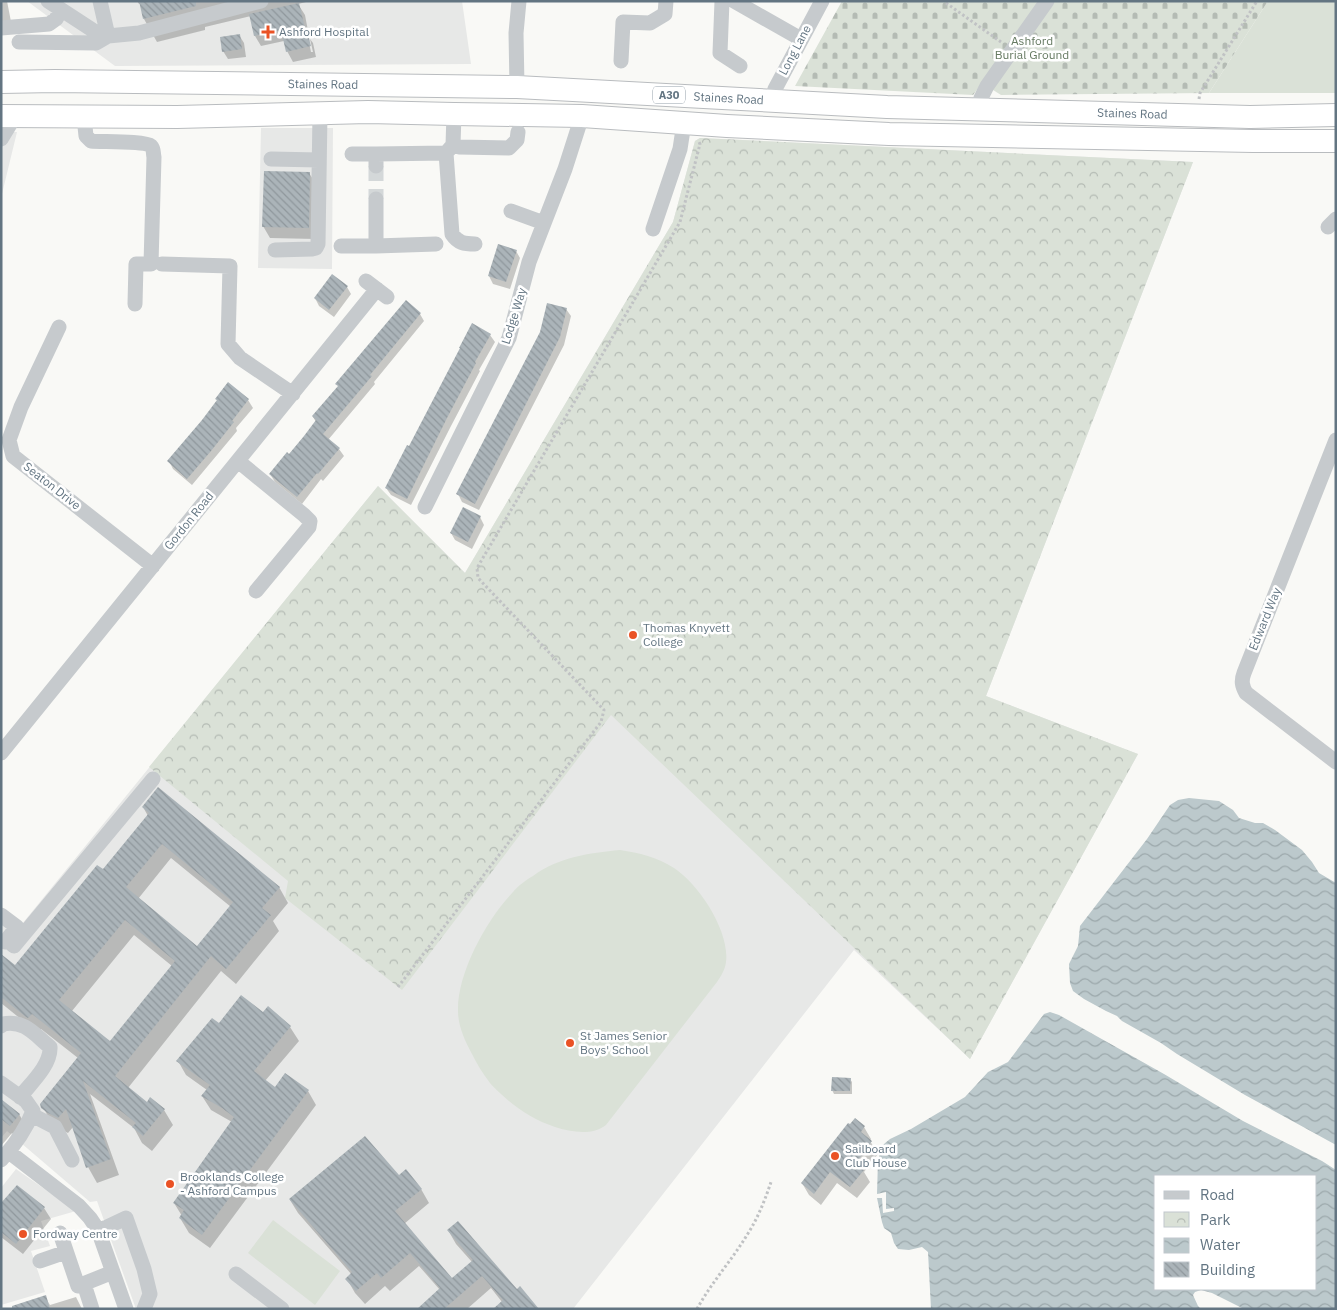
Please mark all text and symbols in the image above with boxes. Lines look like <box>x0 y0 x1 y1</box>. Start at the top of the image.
street label: Long Lane <box>775 22 814 77</box>
place label: Ashford Hospital <box>279 24 369 39</box>
marker: Ashford Hospital <box>261 25 275 39</box>
park label: Ashford Burial Ground <box>995 33 1069 62</box>
street label: Staines Road <box>288 76 358 92</box>
road number: A30 <box>653 86 685 104</box>
street label: Staines Road <box>693 89 764 107</box>
street label: Staines Road <box>1097 105 1168 122</box>
street label: Lodge Way <box>498 286 529 346</box>
street label: Seaton Drive <box>21 459 84 513</box>
street label: Gordon Road <box>161 489 217 553</box>
street label: Edward Way <box>1245 585 1284 652</box>
place label: Thomas Knyvett College <box>643 620 730 649</box>
marker: Thomas Knyvett College <box>627 629 639 641</box>
place label: St James Senior Boys' School <box>580 1028 667 1057</box>
marker: St James Senior Boys' School <box>564 1037 576 1049</box>
place label: Sailboard Club House <box>845 1141 907 1170</box>
marker: Sailboard Club House <box>829 1150 841 1162</box>
place label: Brooklands College - Ashford Campus <box>180 1169 285 1198</box>
legend <box>1154 1175 1317 1290</box>
marker: Brooklands College - Ashford Campus <box>164 1178 176 1190</box>
text: Road <box>1200 1185 1235 1204</box>
text: Park <box>1200 1210 1230 1229</box>
place label: Fordway Centre <box>33 1226 118 1241</box>
marker: Fordway Centre <box>17 1228 29 1240</box>
text: Water <box>1200 1235 1241 1254</box>
text: Building <box>1200 1260 1255 1279</box>

